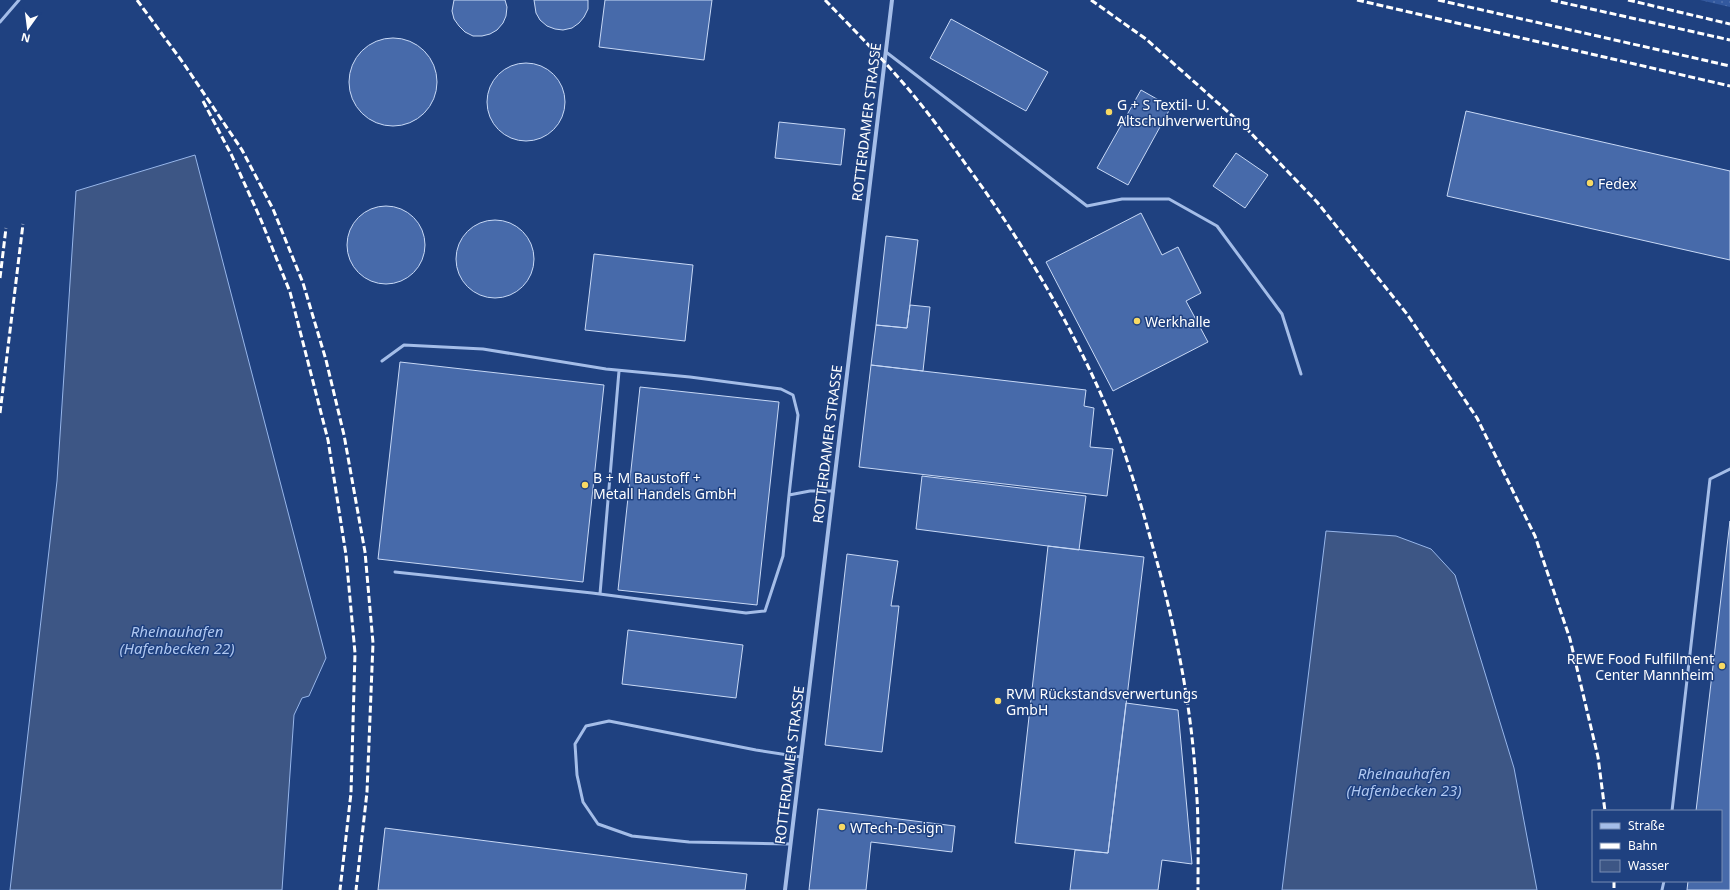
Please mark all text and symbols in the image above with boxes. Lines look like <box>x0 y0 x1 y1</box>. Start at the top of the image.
north arrow <box>8 8 48 48</box>
text: N <box>19 30 32 47</box>
street label: ROTTERDAMER STRASSE <box>847 42 885 202</box>
place label: G + S Textil- U. Altschuhverwertung <box>1117 95 1250 130</box>
marker: G + S Textil- U. Altschuhverwertung <box>1104 107 1114 117</box>
place label: Fedex <box>1598 174 1637 193</box>
marker: Fedex <box>1585 178 1595 188</box>
place label: Werkhalle <box>1145 312 1211 331</box>
marker: Werkhalle <box>1132 316 1142 326</box>
street label: ROTTERDAMER STRASSE <box>808 364 846 524</box>
place label: B + M Baustoff + Metall Handels GmbH <box>593 468 737 503</box>
marker: B + M Baustoff + Metall Handels GmbH <box>580 480 590 490</box>
water label: Rheinauhafen (Hafenbecken 22) <box>119 621 235 658</box>
place label: REWE Food Fulfillment Center Mannheim <box>1567 649 1714 684</box>
marker: REWE Food Fulfillment Center Mannheim <box>1717 661 1727 671</box>
place label: RVM Rückstandsverwertungs GmbH <box>1006 684 1198 719</box>
street label: ROTTERDAMER STRASSE <box>770 685 808 845</box>
marker: RVM Rückstandsverwertungs GmbH <box>993 696 1003 706</box>
water label: Rheinauhafen (Hafenbecken 23) <box>1346 763 1462 800</box>
legend <box>1592 810 1722 882</box>
text: Straße <box>1628 817 1665 834</box>
place label: WTech-Design <box>850 818 943 837</box>
marker: WTech-Design <box>837 822 847 832</box>
text: Bahn <box>1628 837 1657 854</box>
text: Wasser <box>1628 857 1669 874</box>

